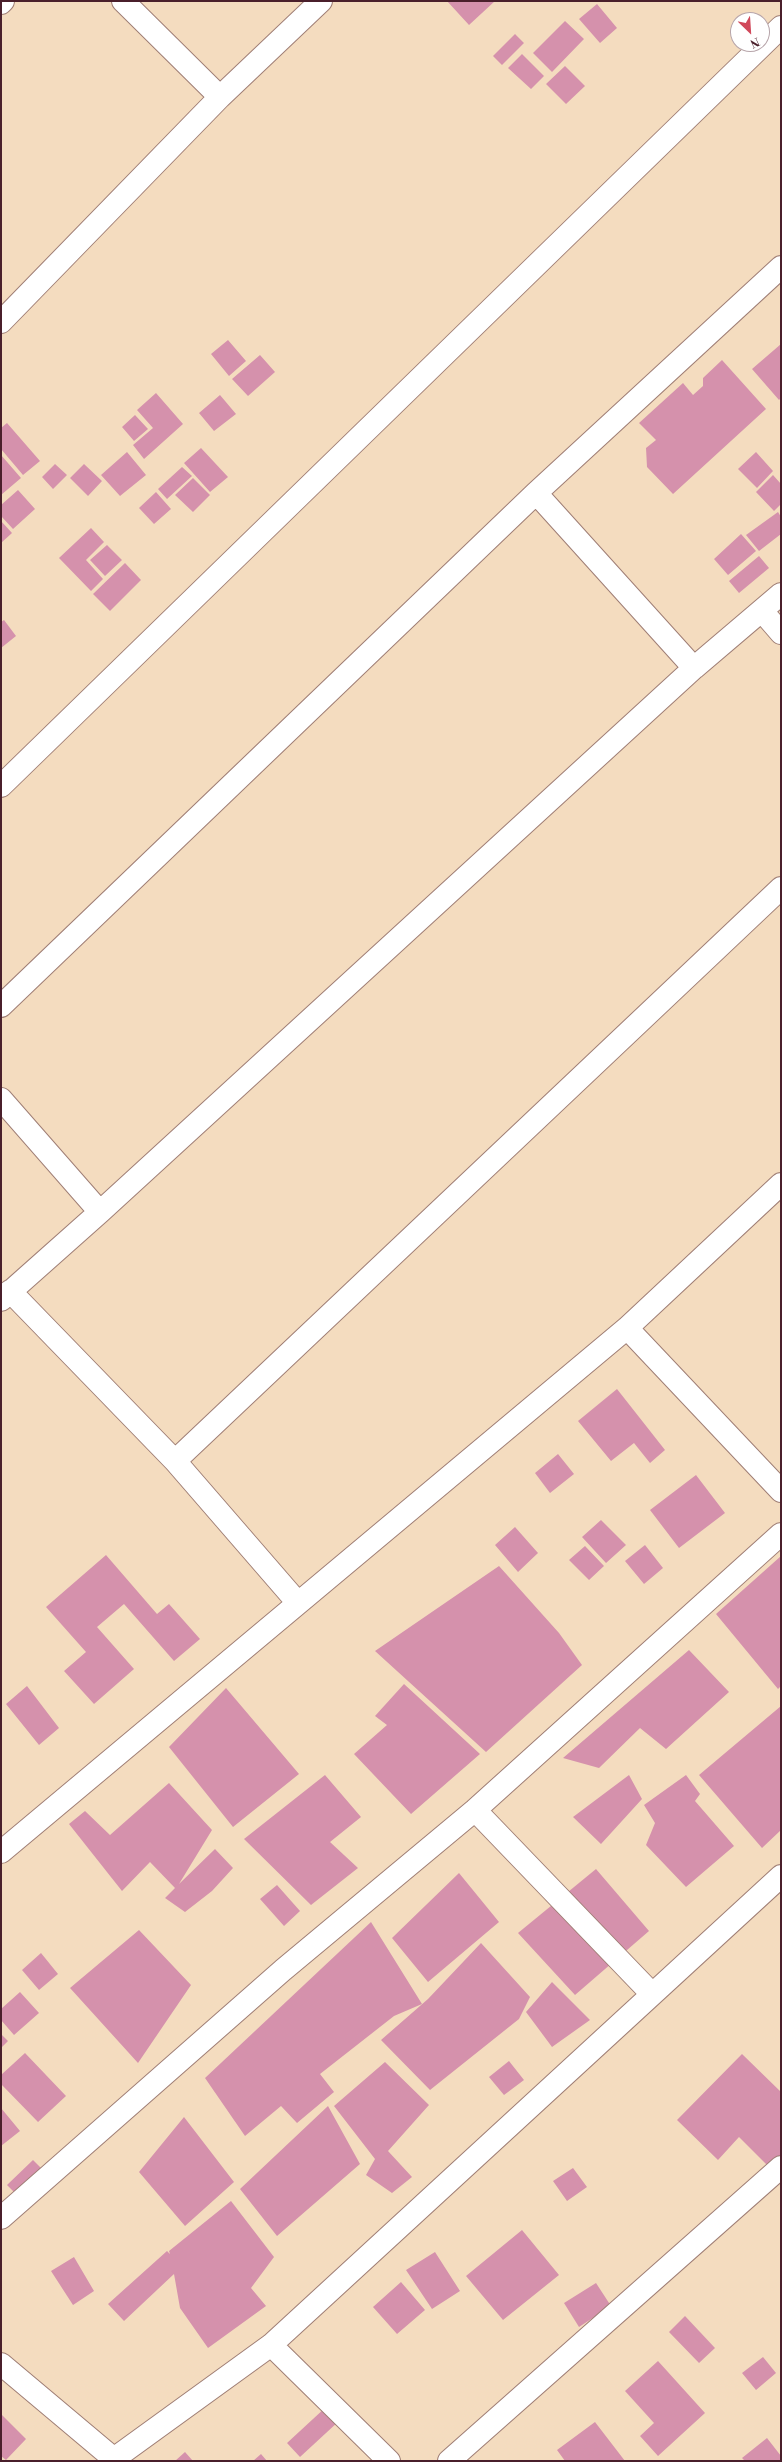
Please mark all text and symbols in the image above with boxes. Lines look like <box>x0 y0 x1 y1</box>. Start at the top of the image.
north arrow <box>730 12 770 52</box>
text: N <box>748 34 762 50</box>

